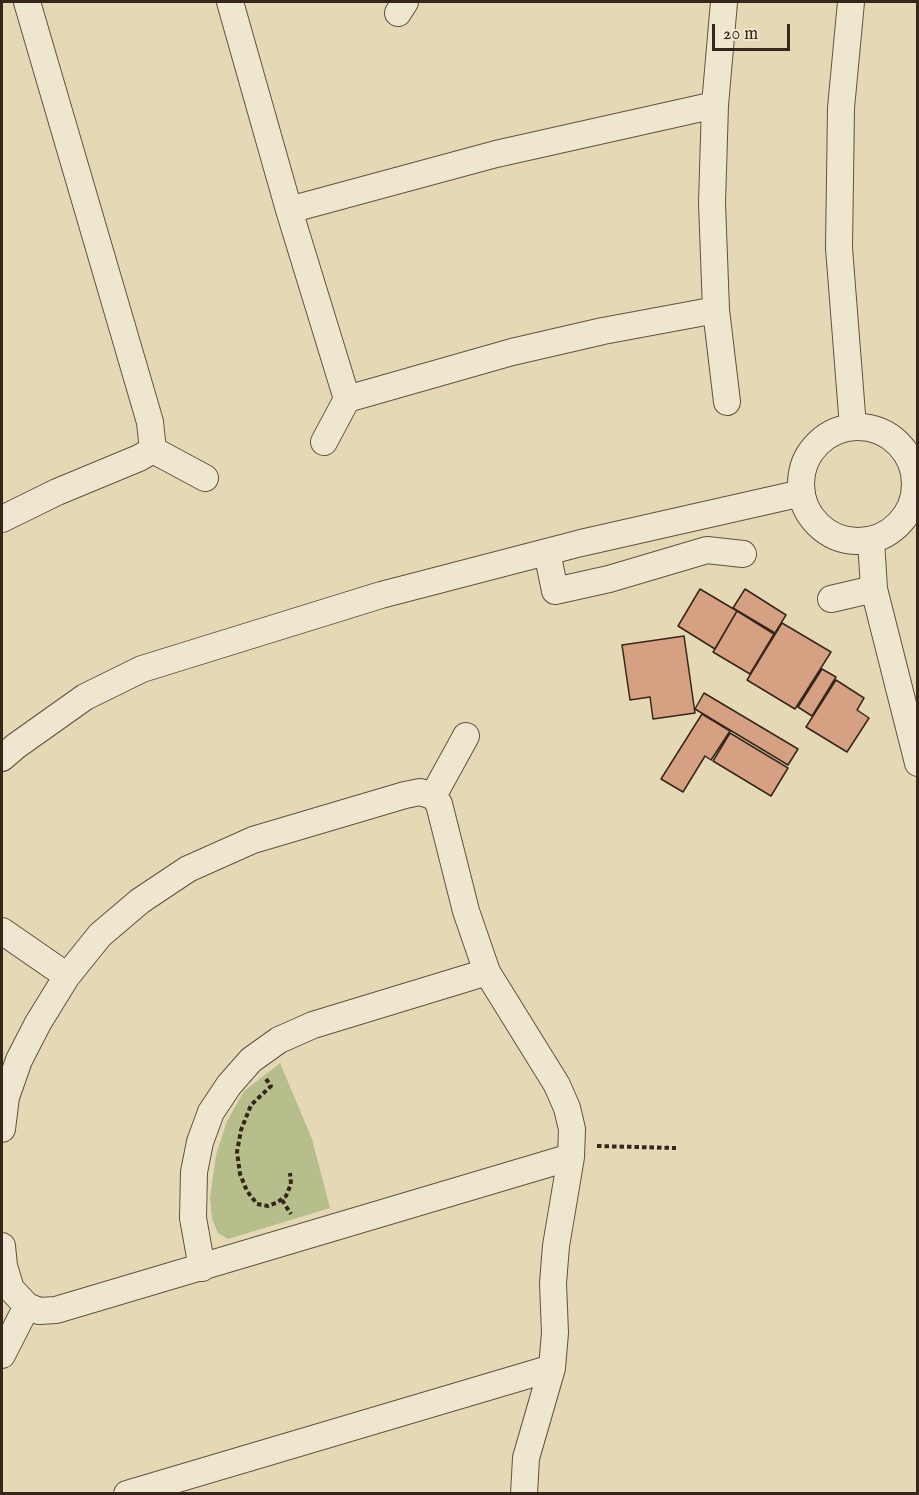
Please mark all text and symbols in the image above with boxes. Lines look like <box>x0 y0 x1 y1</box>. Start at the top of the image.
scale bar <box>715 12 793 50</box>
text: 20 m <box>723 23 758 46</box>

